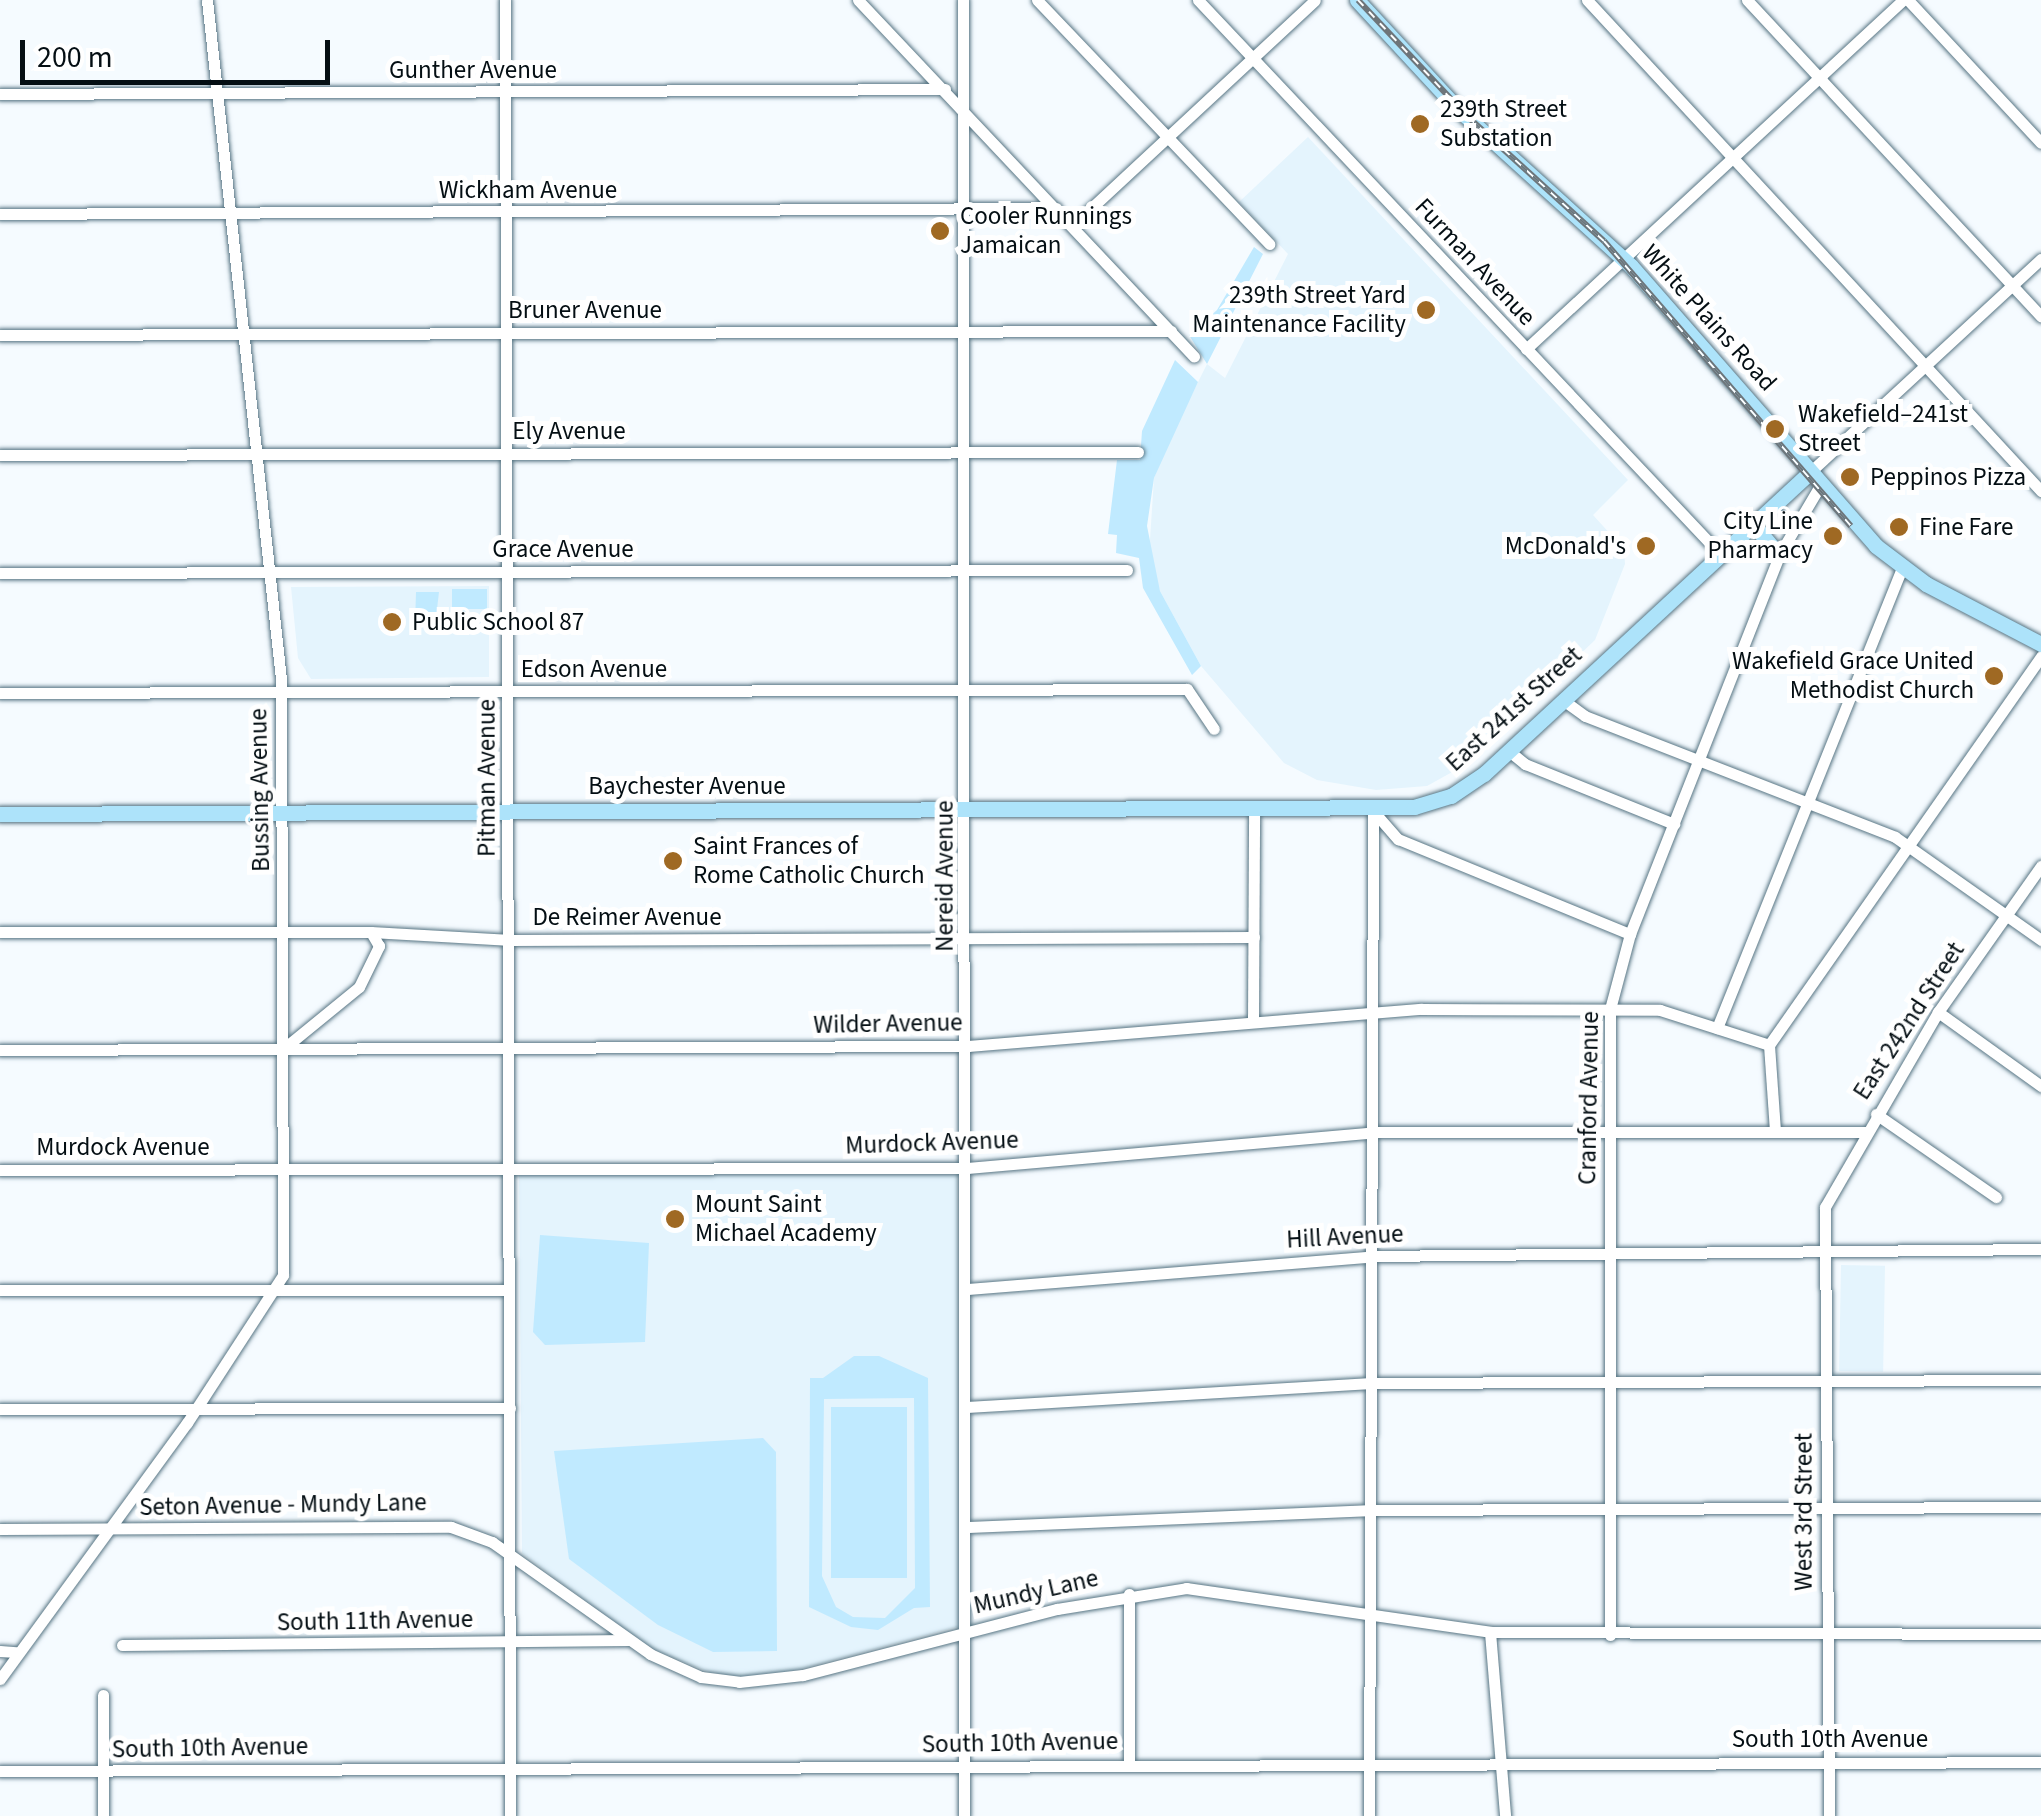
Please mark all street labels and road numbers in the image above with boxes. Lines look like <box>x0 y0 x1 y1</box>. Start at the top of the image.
street label: Gunther Avenue <box>389 55 557 85</box>
street label: Wickham Avenue <box>439 175 617 205</box>
street label: Furman Avenue <box>1408 192 1542 332</box>
street label: White Plains Road <box>1635 238 1783 398</box>
street label: Bruner Avenue <box>508 295 662 325</box>
street label: Ely Avenue <box>512 416 626 446</box>
street label: Grace Avenue <box>492 534 634 564</box>
street label: East 241st Street <box>1440 640 1588 778</box>
street label: Edson Avenue <box>521 654 667 684</box>
street label: Pitman Avenue <box>472 699 502 857</box>
street label: Bussing Avenue <box>244 708 276 872</box>
street label: Baychester Avenue <box>588 771 786 801</box>
street label: Nereid Avenue <box>930 800 960 952</box>
street label: De Reimer Avenue <box>532 902 722 932</box>
street label: East 242nd Street <box>1847 937 1971 1105</box>
street label: Wilder Avenue <box>813 1008 963 1040</box>
street label: Cranford Avenue <box>1572 1011 1606 1185</box>
street label: Murdock Avenue <box>845 1125 1019 1161</box>
street label: Murdock Avenue <box>36 1132 210 1162</box>
street label: Hill Avenue <box>1286 1219 1404 1255</box>
street label: West 3rd Street <box>1789 1433 1819 1591</box>
street label: Seton Avenue - Mundy Lane <box>139 1487 427 1523</box>
street label: Mundy Lane <box>971 1563 1101 1621</box>
street label: South 11th Avenue <box>277 1604 473 1638</box>
street label: South 10th Avenue <box>1732 1724 1928 1754</box>
street label: South 10th Avenue <box>922 1726 1118 1760</box>
street label: South 10th Avenue <box>112 1731 308 1765</box>

